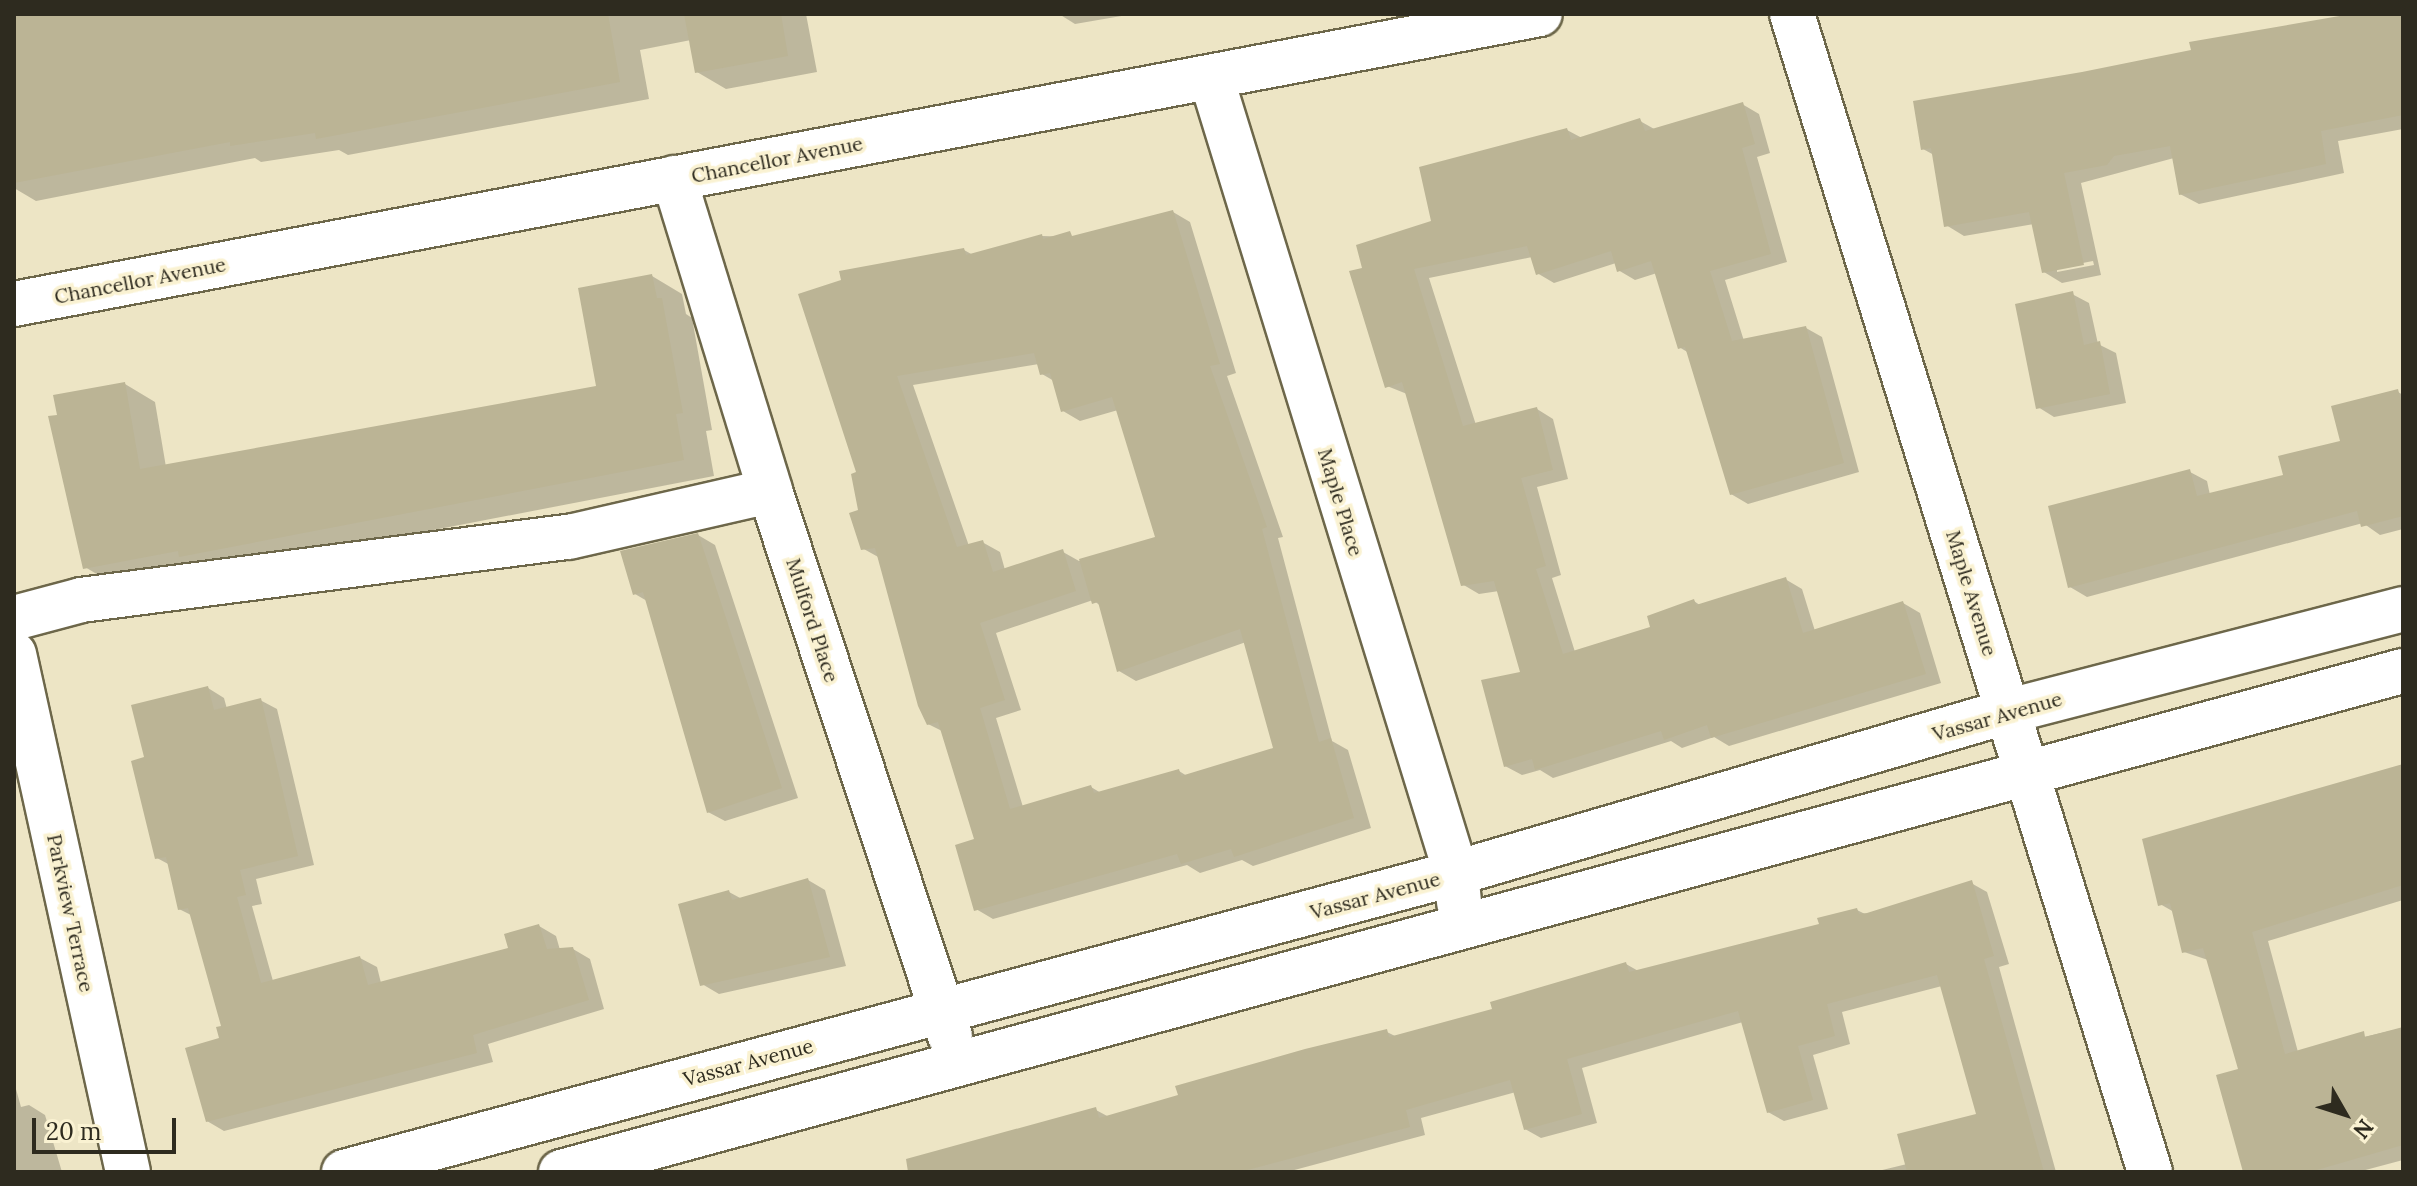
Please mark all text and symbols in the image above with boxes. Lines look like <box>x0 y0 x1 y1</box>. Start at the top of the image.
street label: Chancellor Avenue <box>689 131 865 187</box>
street label: Chancellor Avenue <box>52 252 228 308</box>
street label: Maple Place <box>1313 445 1369 559</box>
street label: Maple Avenue <box>1942 527 2002 659</box>
street label: Mulford Place <box>782 555 844 685</box>
street label: Vassar Avenue <box>1930 686 2064 746</box>
street label: Parkview Terrace <box>43 832 99 994</box>
street label: Vassar Avenue <box>1307 866 1443 924</box>
street label: Vassar Avenue <box>680 1033 816 1091</box>
north arrow <box>2305 1074 2385 1154</box>
scale bar <box>36 1102 180 1152</box>
text: N <box>2347 1114 2380 1145</box>
text: 20 m <box>46 1116 102 1147</box>

